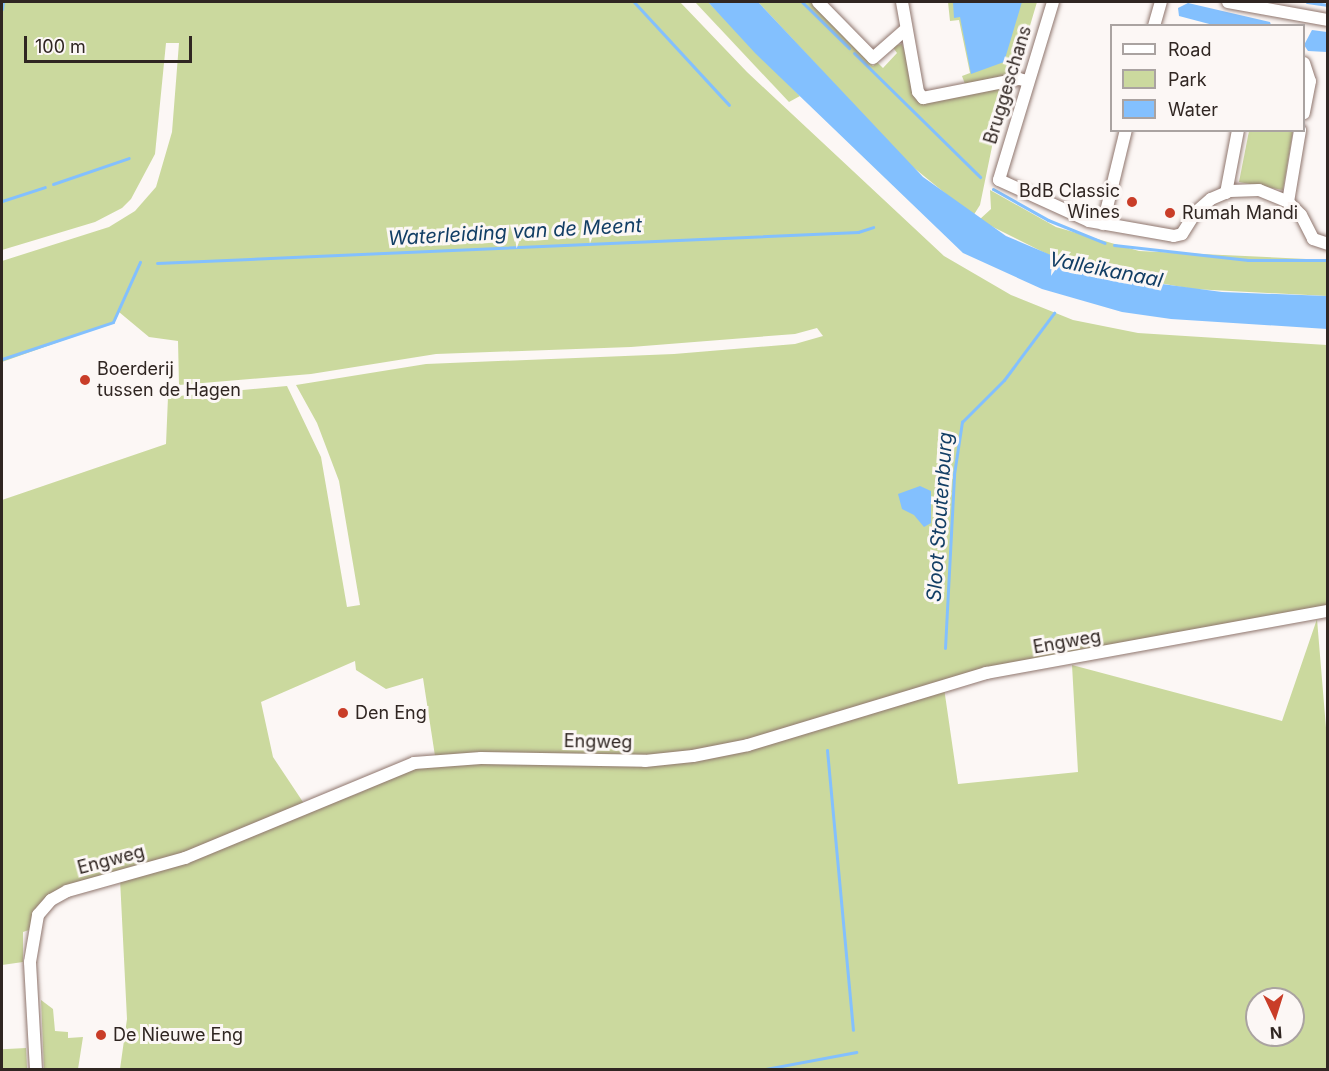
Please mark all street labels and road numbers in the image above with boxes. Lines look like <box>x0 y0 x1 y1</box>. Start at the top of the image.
street label: Bruggeschans <box>980 23 1036 147</box>
street label: Engweg <box>1031 625 1103 659</box>
street label: Engweg <box>564 731 632 753</box>
street label: Engweg <box>75 841 147 879</box>

